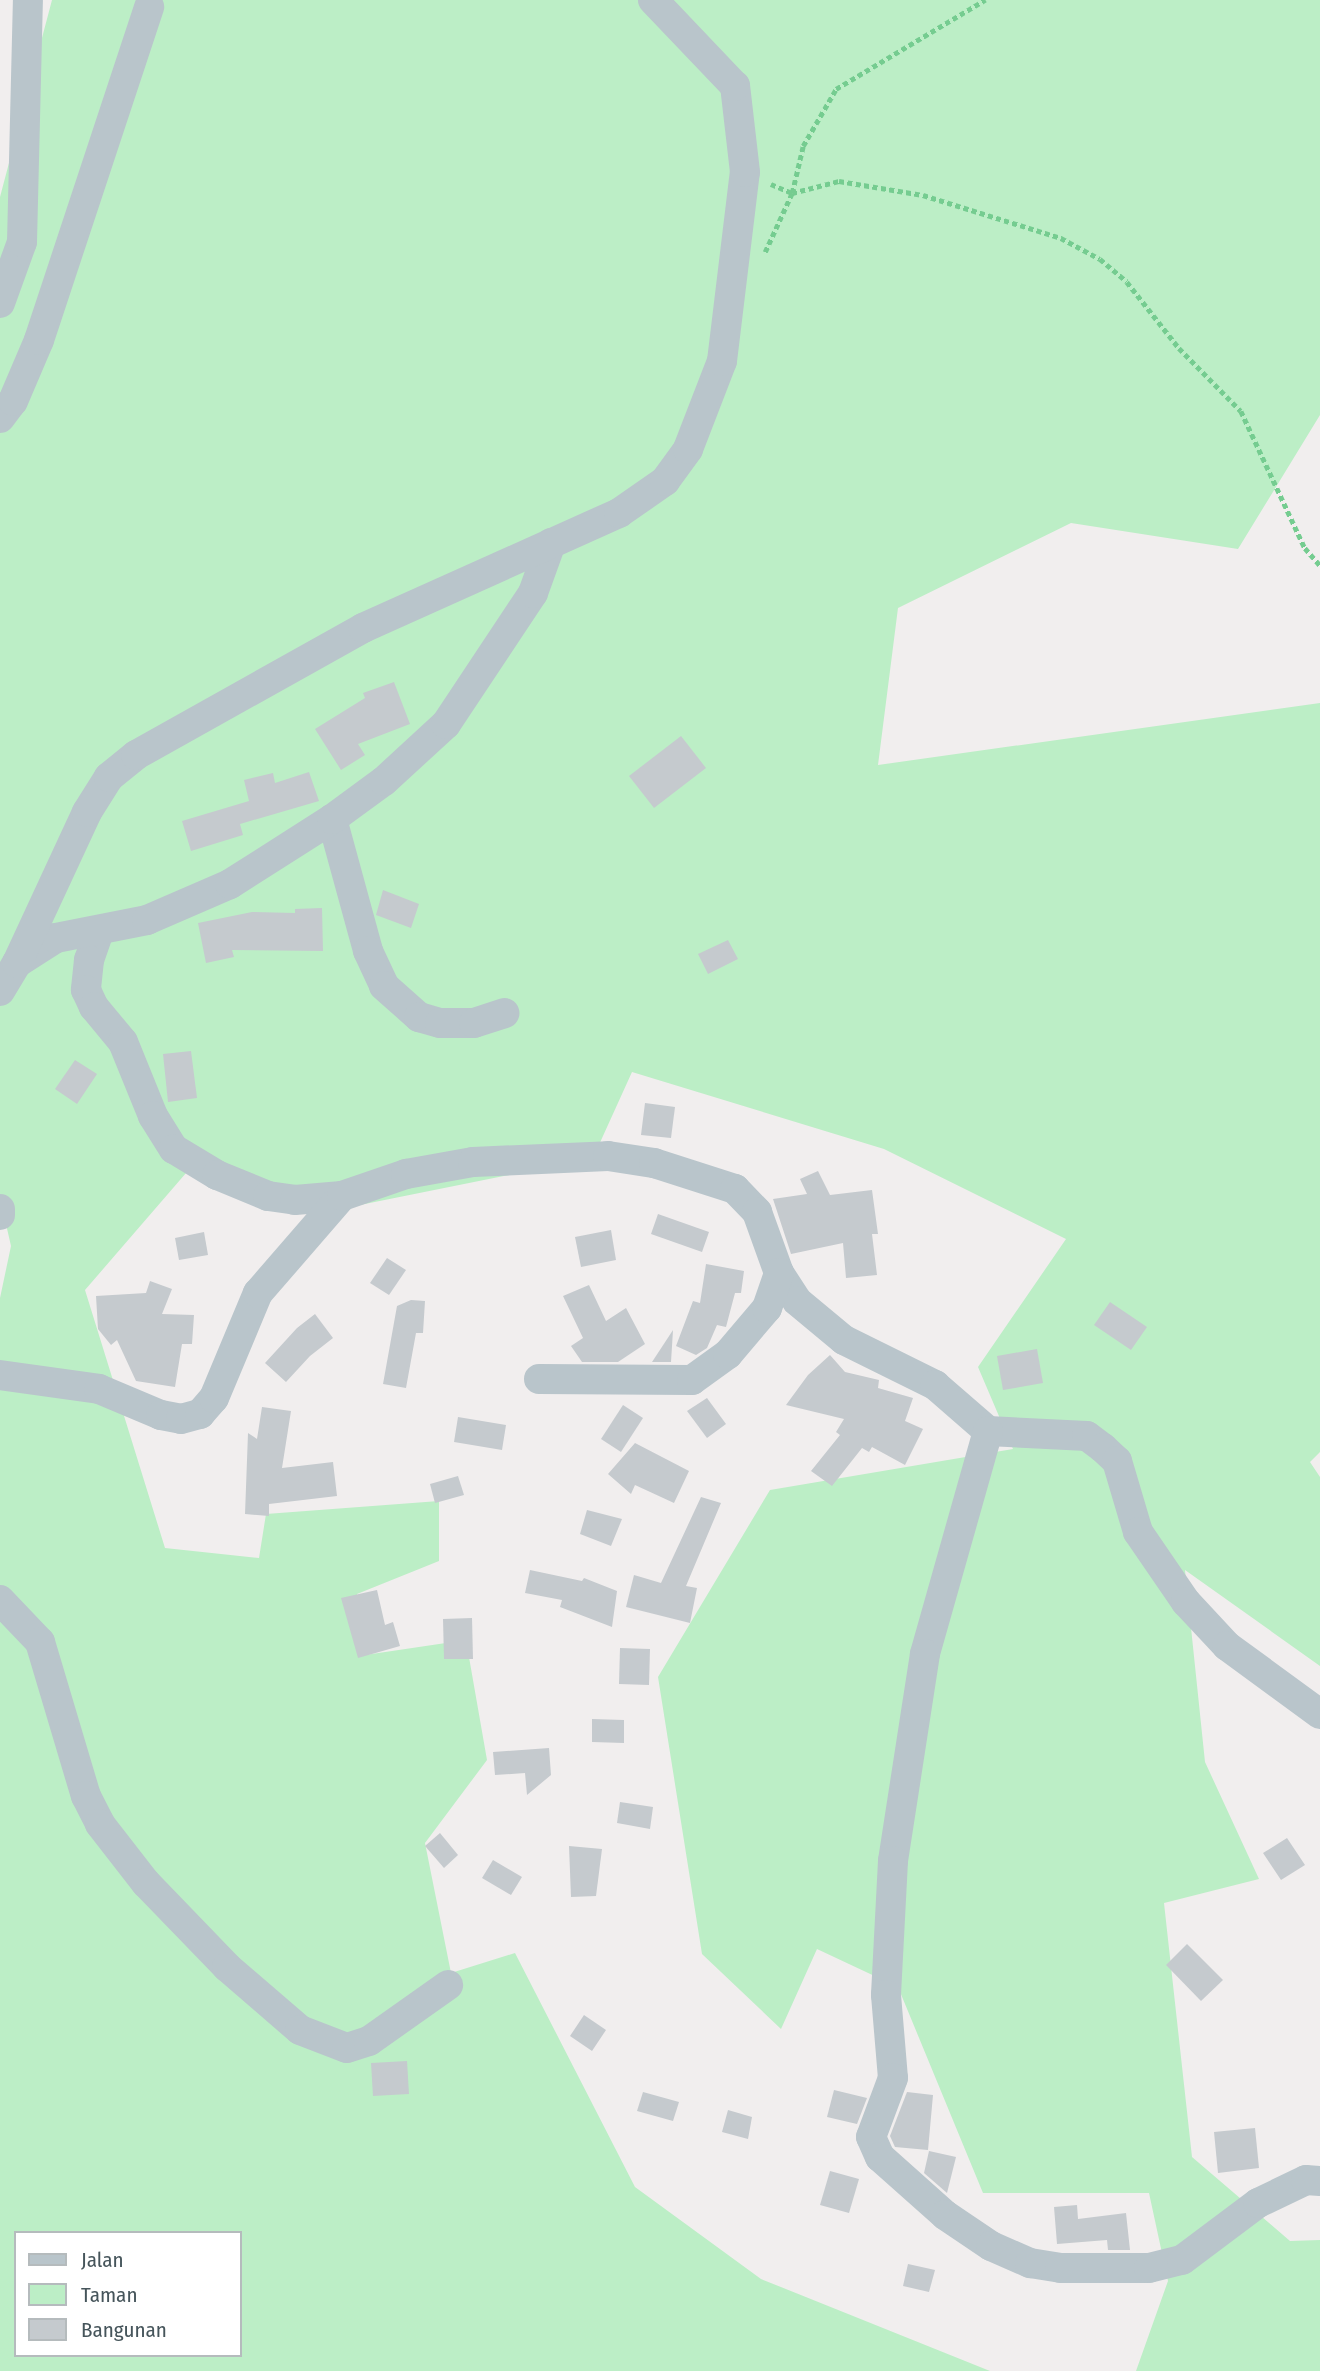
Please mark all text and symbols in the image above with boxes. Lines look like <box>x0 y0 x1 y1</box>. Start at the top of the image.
legend <box>14 2231 242 2357</box>
text: Jalan <box>81 2247 124 2273</box>
text: Taman <box>81 2282 137 2308</box>
text: Bangunan <box>81 2317 167 2343</box>

